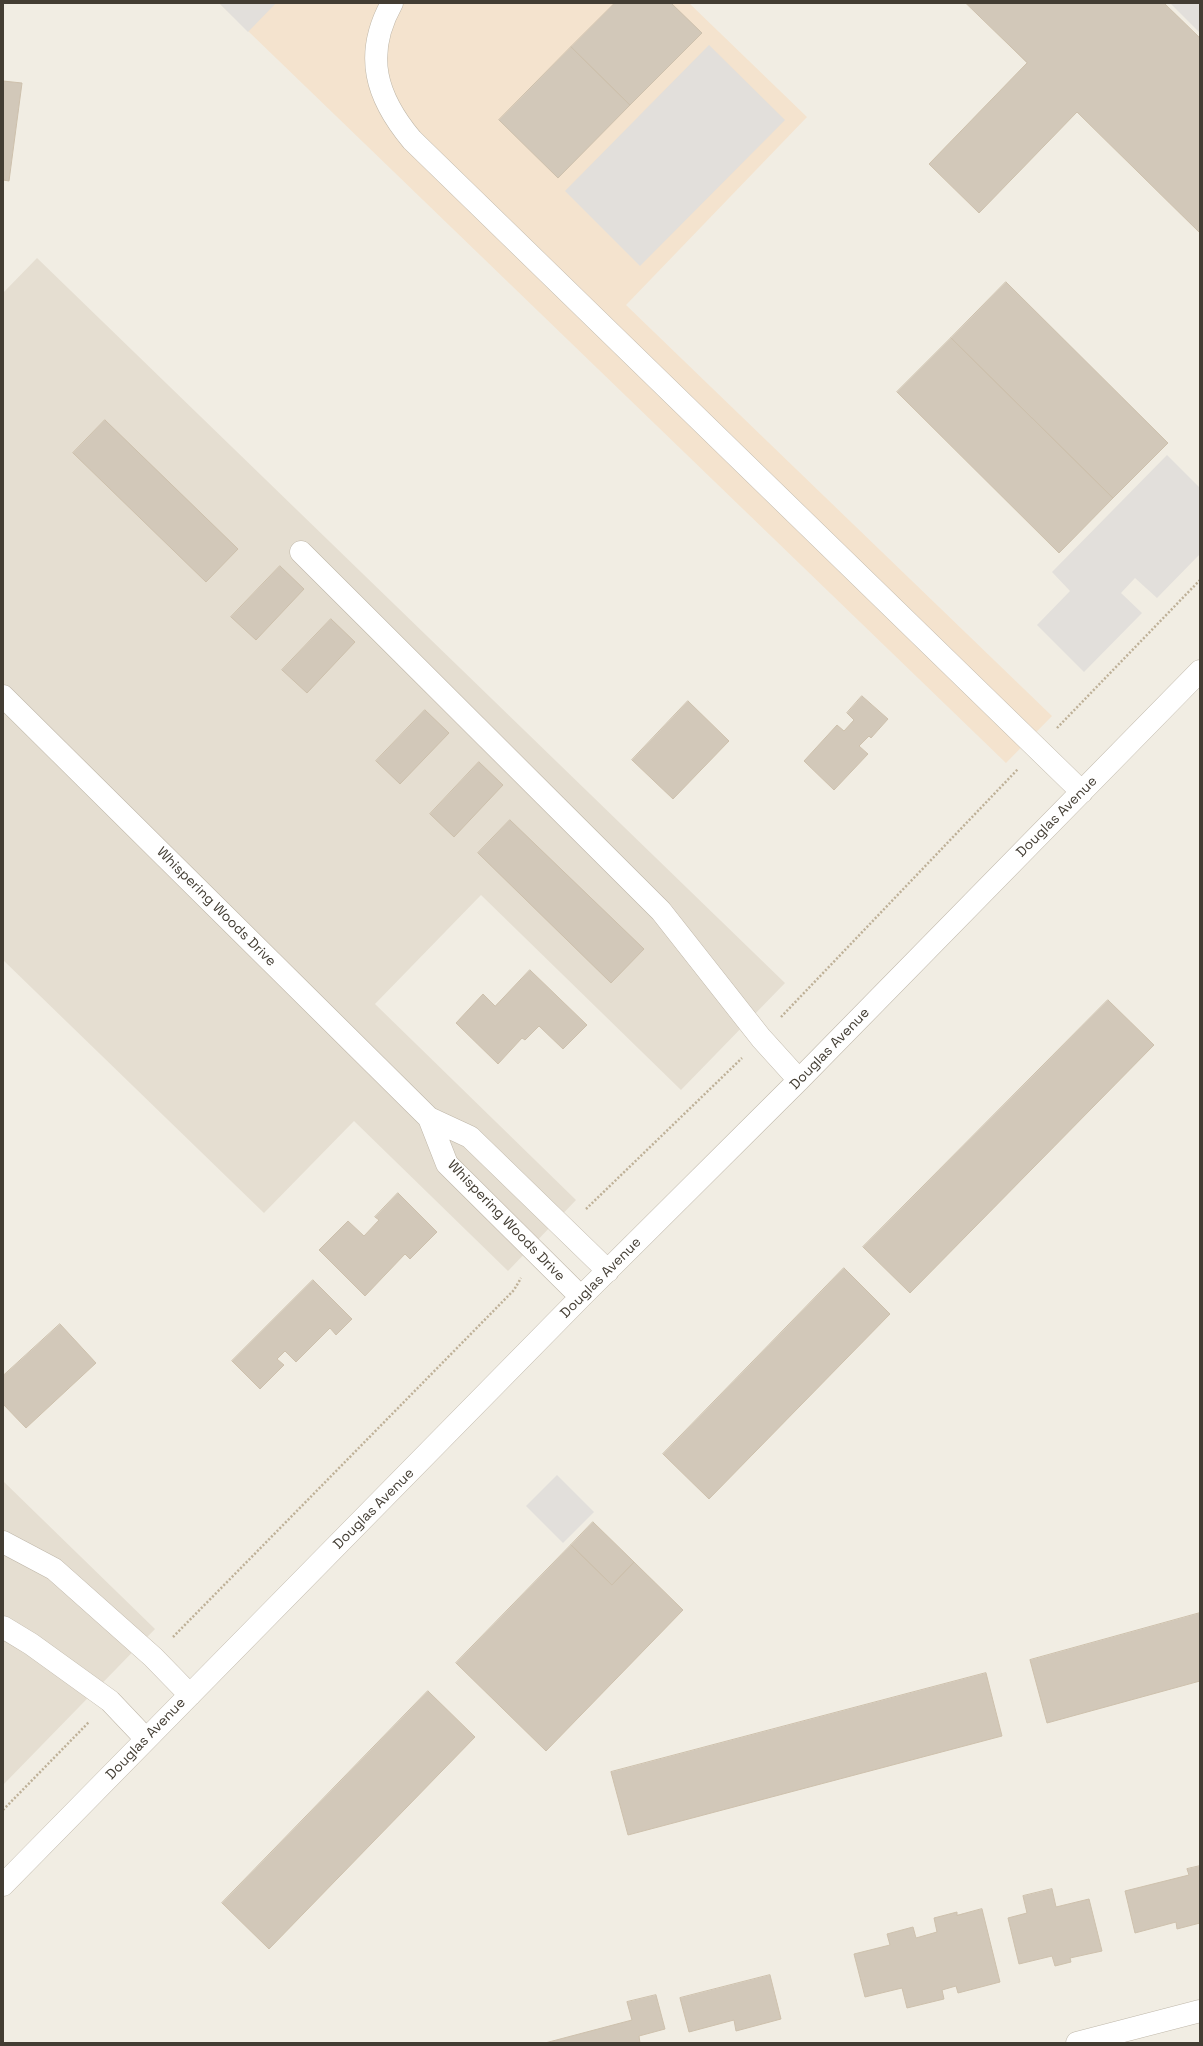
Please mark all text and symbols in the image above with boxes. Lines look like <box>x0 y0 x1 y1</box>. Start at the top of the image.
street label: Douglas Avenue <box>1013 773 1101 861</box>
street label: Whispering Woods Drive <box>153 844 279 970</box>
street label: Douglas Avenue <box>787 1005 873 1093</box>
street label: Whispering Woods Drive <box>444 1157 568 1285</box>
street label: Douglas Avenue <box>557 1234 645 1322</box>
street label: Douglas Avenue <box>330 1465 418 1553</box>
street label: Douglas Avenue <box>103 1695 189 1783</box>

